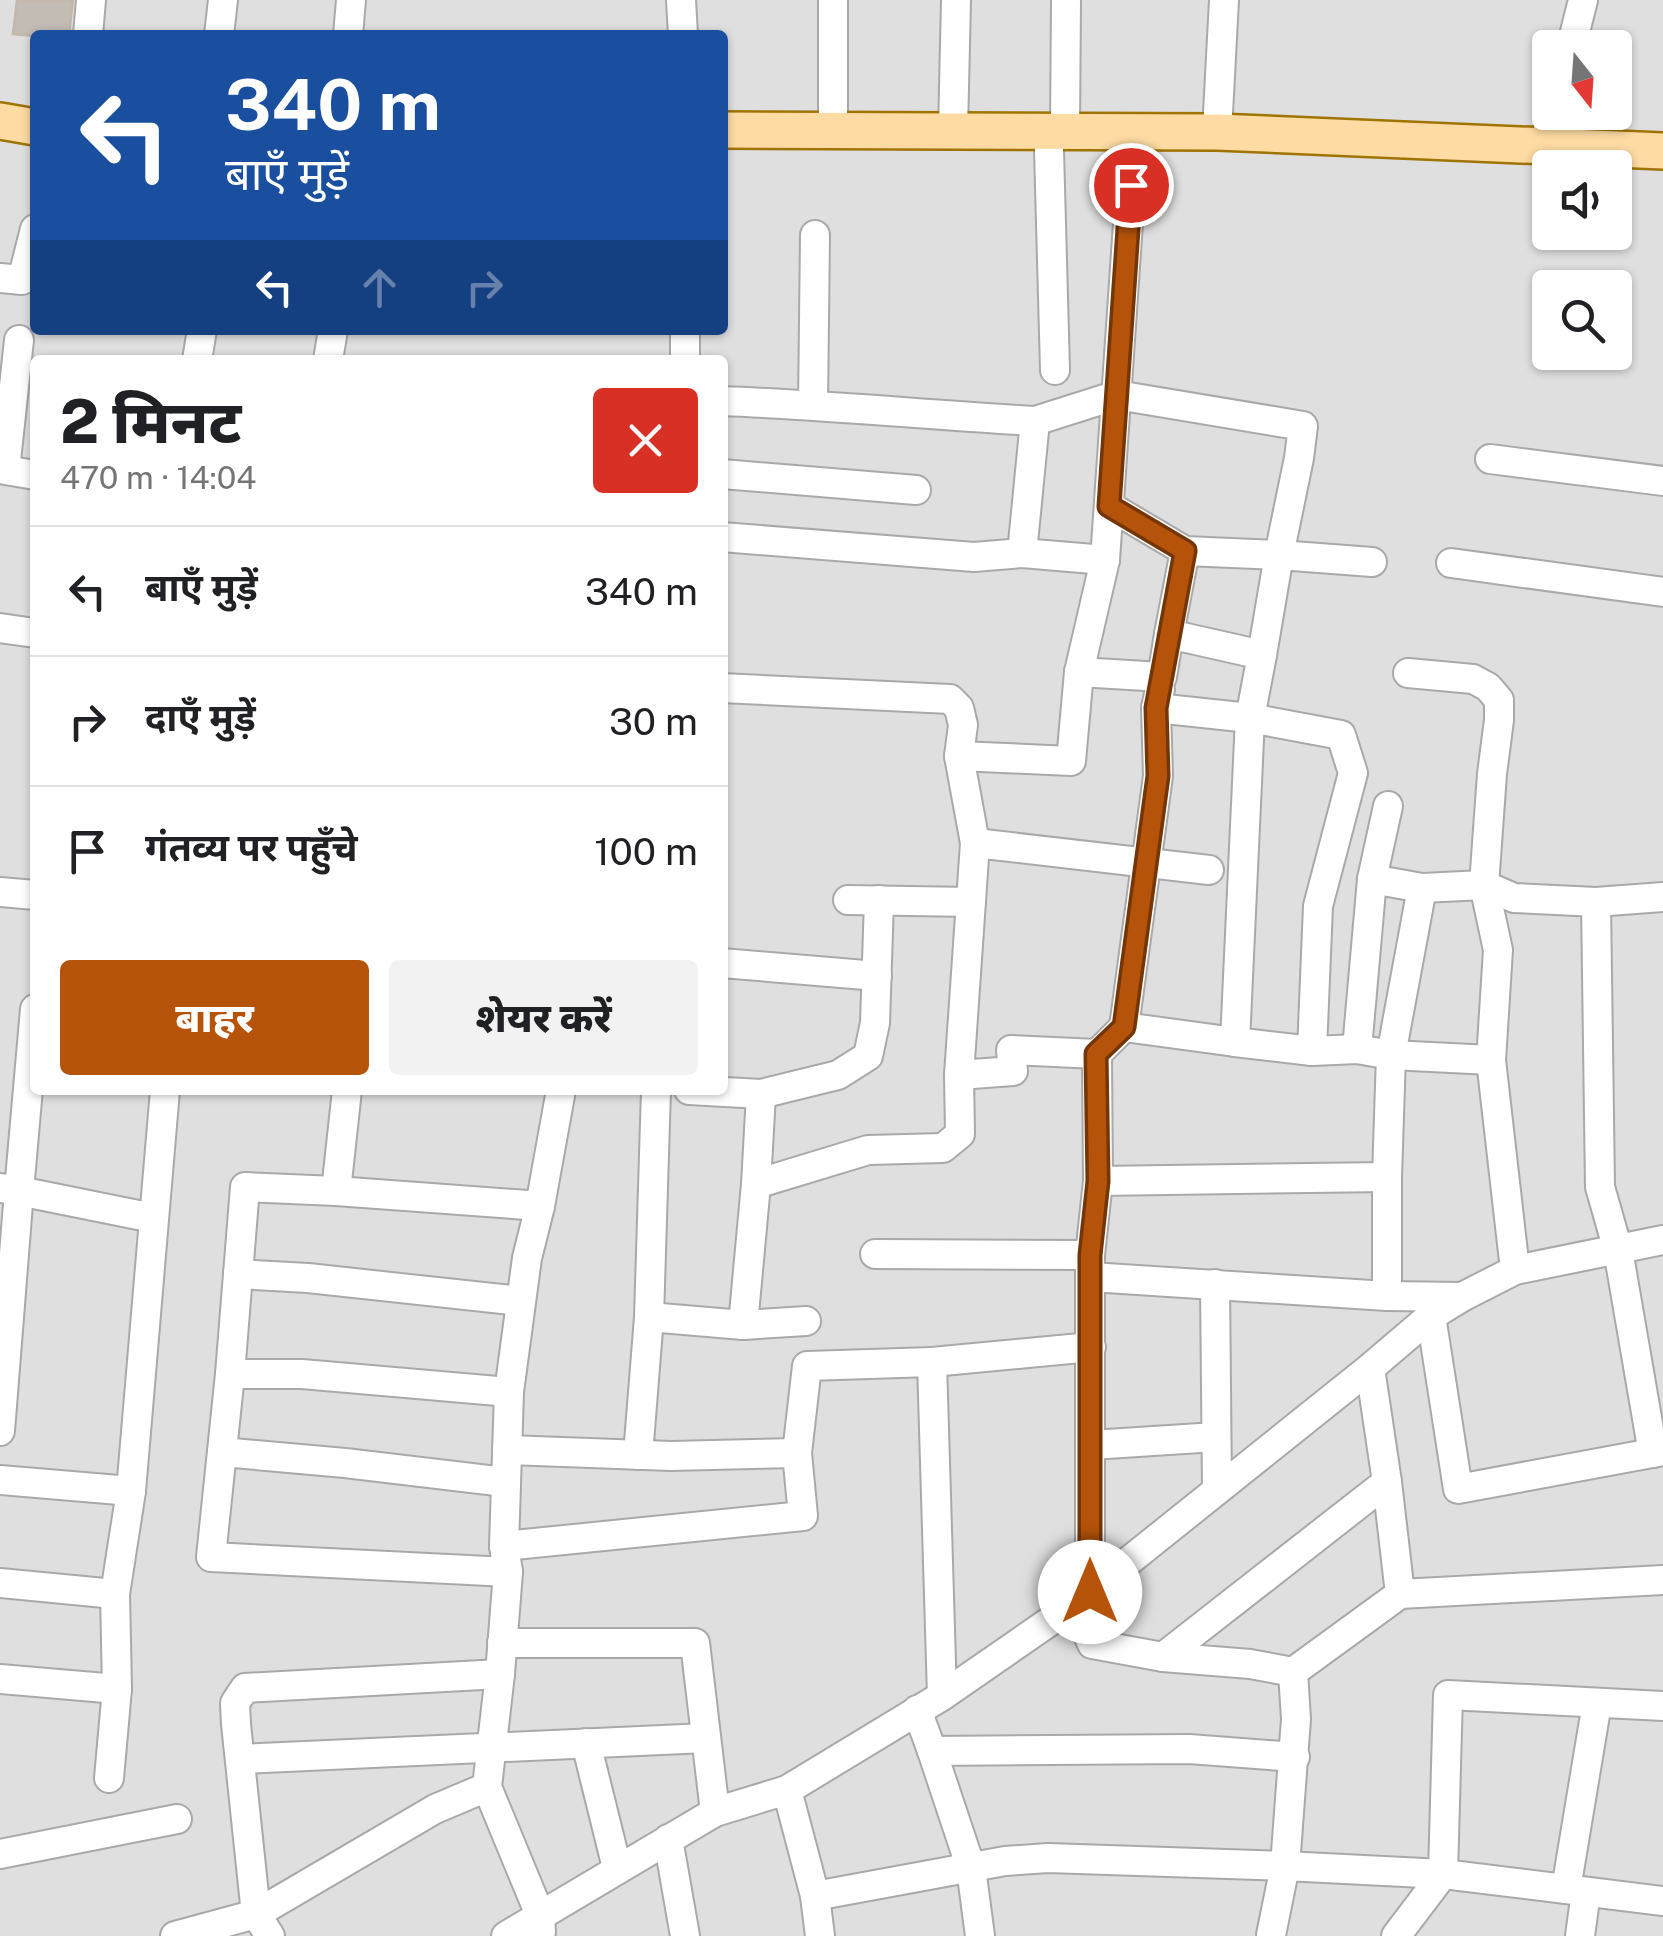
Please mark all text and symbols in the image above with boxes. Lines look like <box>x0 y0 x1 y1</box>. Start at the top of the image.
north arrow <box>1532 30 1632 130</box>
map controls <box>1532 30 1632 370</box>
text: 340 m <box>225 63 441 146</box>
icon: left <box>60 70 190 200</box>
pin <box>1089 143 1174 228</box>
text: बाएँ मुड़ें <box>225 147 349 200</box>
button: sound <box>1532 150 1632 250</box>
icon: arrive <box>1104 158 1159 213</box>
icon: left <box>247 260 302 315</box>
icon: ahead <box>352 260 407 315</box>
icon: right <box>457 260 512 315</box>
button: search <box>1532 270 1632 370</box>
text: 2 मिनट <box>60 386 241 457</box>
button: close <box>593 388 698 493</box>
text: 470 m · 14:04 <box>60 459 256 496</box>
icon: left <box>60 564 115 619</box>
text: बाएँ मुड़ें <box>145 565 258 610</box>
text: 340 m <box>585 569 698 614</box>
icon: right <box>60 694 115 749</box>
text: दाएँ मुड़ें <box>145 695 256 740</box>
text: 30 m <box>609 699 698 744</box>
icon: arrive <box>60 824 115 879</box>
text: गंतव्य पर पहुँचे <box>145 825 358 870</box>
text: 100 m <box>594 829 698 874</box>
button: बाहर <box>60 960 369 1075</box>
button: शेयर करें <box>389 960 698 1075</box>
position arrow <box>1038 1540 1142 1644</box>

